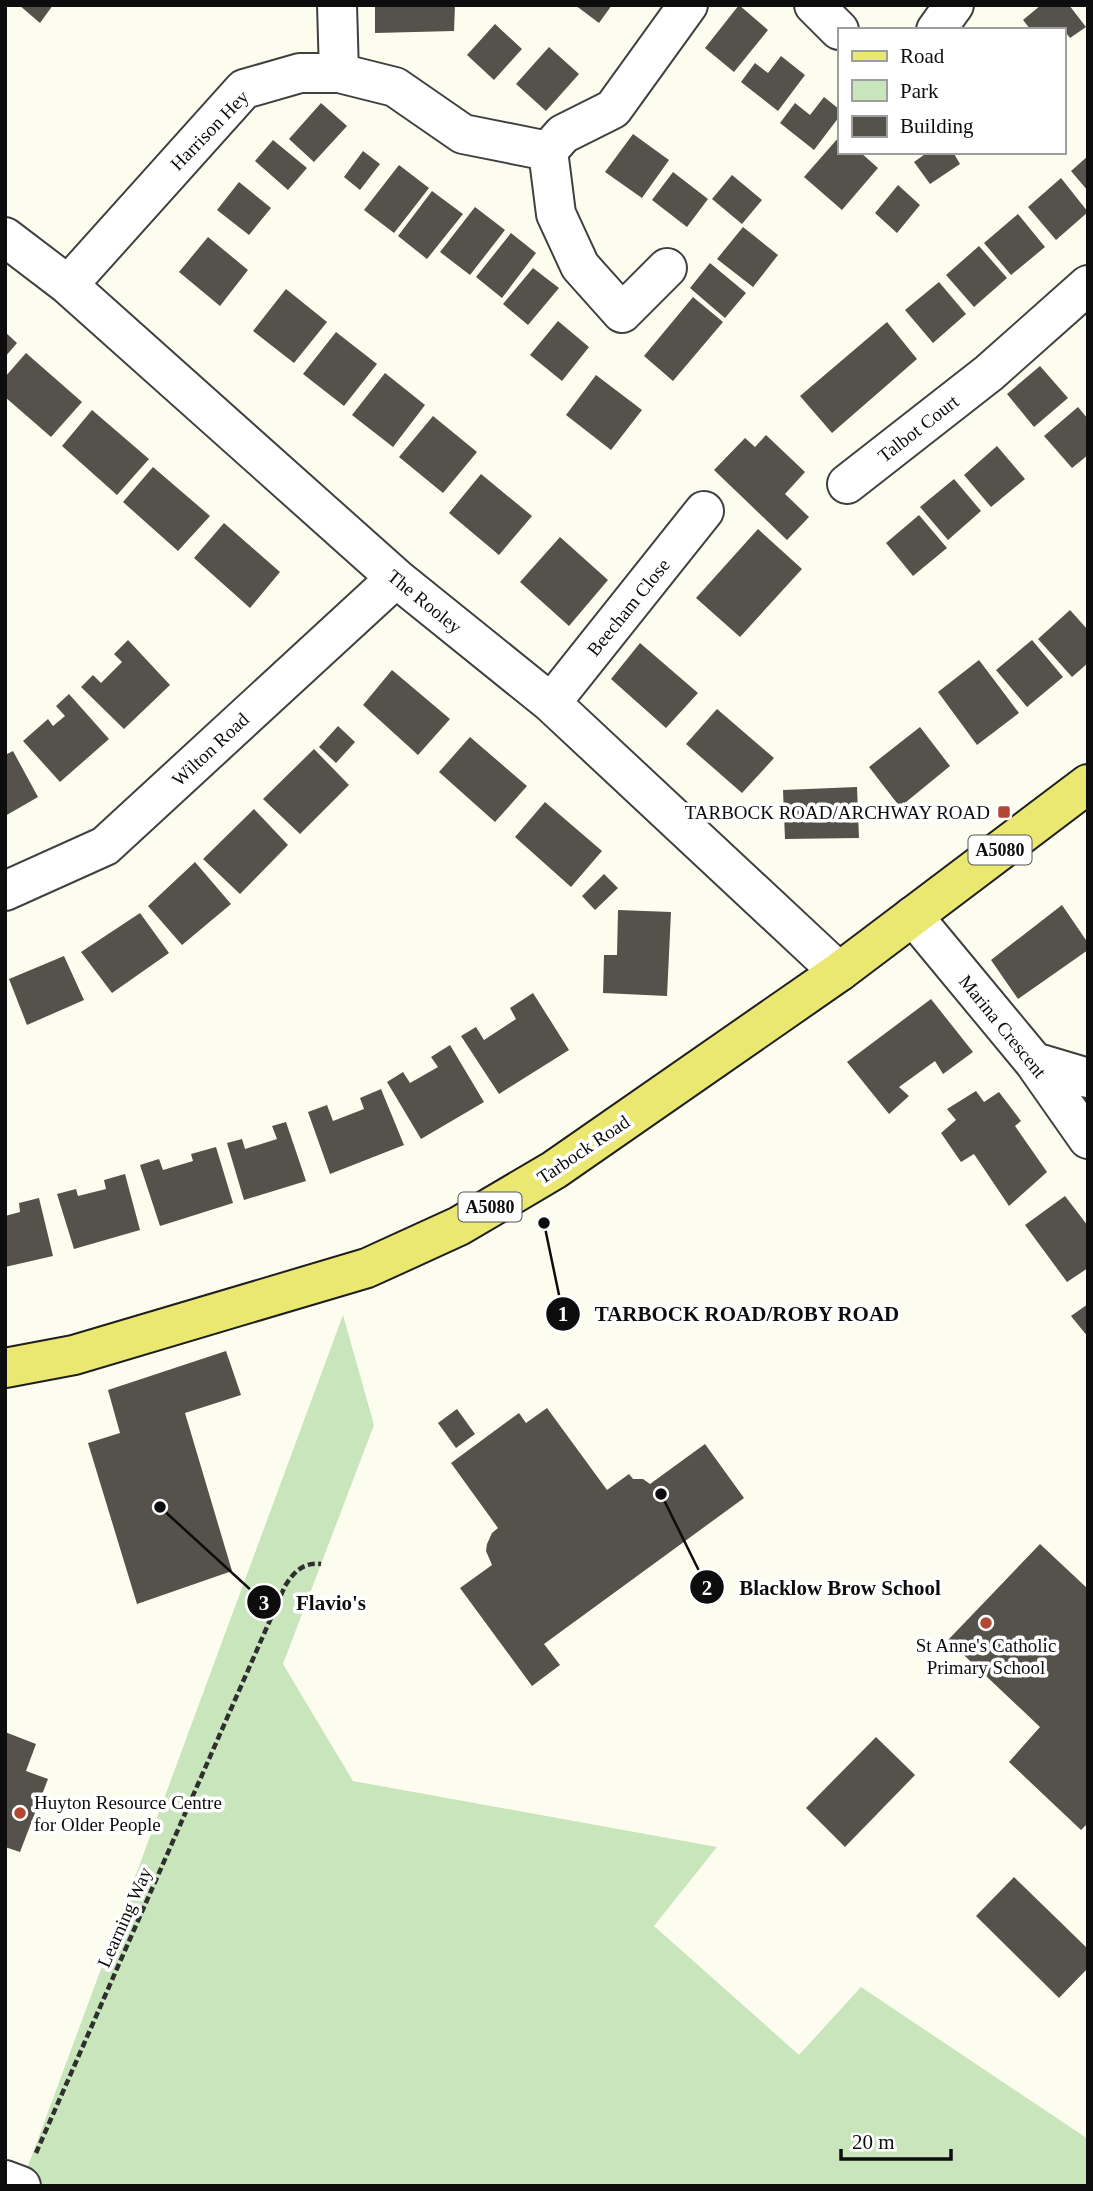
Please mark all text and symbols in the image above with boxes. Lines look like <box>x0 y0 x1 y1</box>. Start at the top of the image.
legend <box>838 28 1065 154</box>
text: Road <box>900 44 945 68</box>
text: Park <box>900 79 939 103</box>
street label: Harrison Hey <box>166 86 253 175</box>
text: Building <box>900 114 974 138</box>
street label: Talbot Court <box>874 390 963 466</box>
street label: Beecham Close <box>583 555 674 660</box>
street label: The Rooley <box>383 565 466 638</box>
street label: Wilton Road <box>168 708 253 790</box>
place label: TARBOCK ROAD/ARCHWAY ROAD <box>685 802 990 823</box>
marker: TARBOCK ROAD/ARCHWAY ROAD <box>996 804 1012 820</box>
road number: A5080 <box>968 836 1032 864</box>
street label: Marina Crescent <box>955 971 1051 1082</box>
street label: Tarbock Road <box>533 1111 634 1188</box>
road number: A5080 <box>458 1192 522 1222</box>
callout: TARBOCK ROAD/ROBY ROAD <box>546 1293 914 1335</box>
text: 1 <box>558 1302 568 1326</box>
text: TARBOCK ROAD/ROBY ROAD <box>595 1302 899 1326</box>
callout: Blacklow Brow School <box>690 1566 954 1608</box>
text: 2 <box>702 1576 712 1600</box>
text: Blacklow Brow School <box>739 1576 941 1600</box>
callout: Flavio's <box>247 1581 380 1623</box>
text: 3 <box>259 1591 269 1615</box>
text: Flavio's <box>296 1591 366 1615</box>
marker: St Anne's Catholic Primary School <box>978 1615 994 1631</box>
place label: St Anne's Catholic Primary School <box>916 1635 1056 1678</box>
place label: Huyton Resource Centre for Older People <box>34 1792 222 1835</box>
marker: Huyton Resource Centre for Older People <box>12 1805 28 1821</box>
street label: Learning Way <box>93 1863 156 1971</box>
scale bar <box>841 2118 951 2162</box>
text: 20 m <box>852 2130 895 2154</box>

